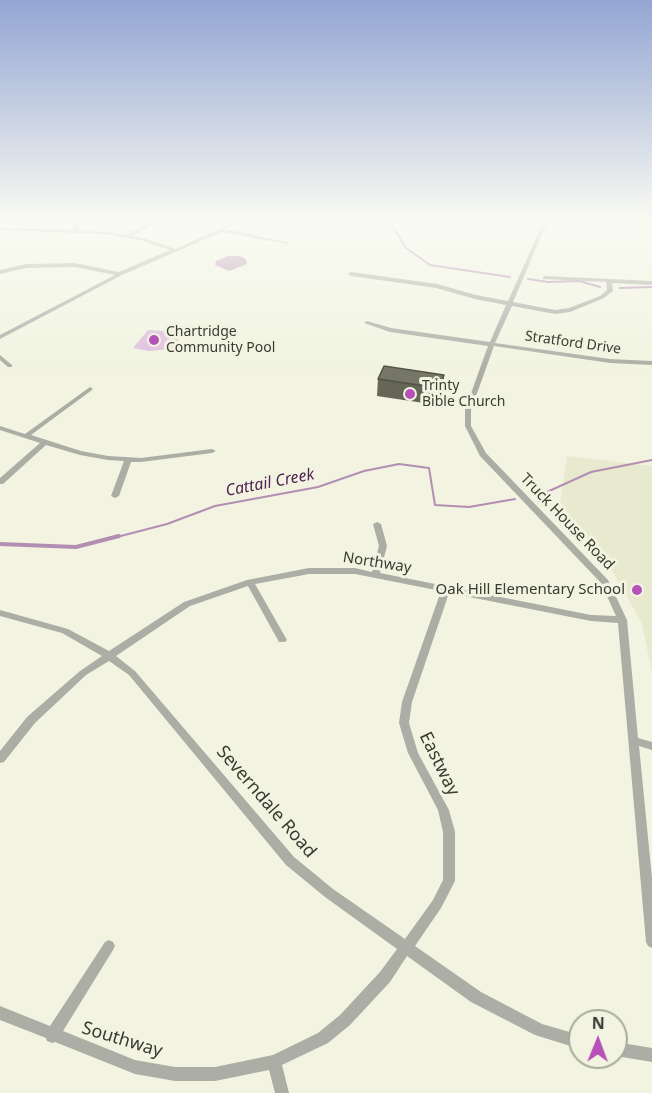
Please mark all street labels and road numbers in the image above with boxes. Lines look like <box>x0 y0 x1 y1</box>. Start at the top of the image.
street label: Stratford Drive <box>524 328 622 358</box>
street label: Truck House Road <box>516 470 618 574</box>
street label: Northway <box>341 549 413 577</box>
street label: Eastway <box>414 728 464 800</box>
street label: Severndale Road <box>211 742 321 862</box>
street label: Southway <box>79 1018 165 1062</box>

